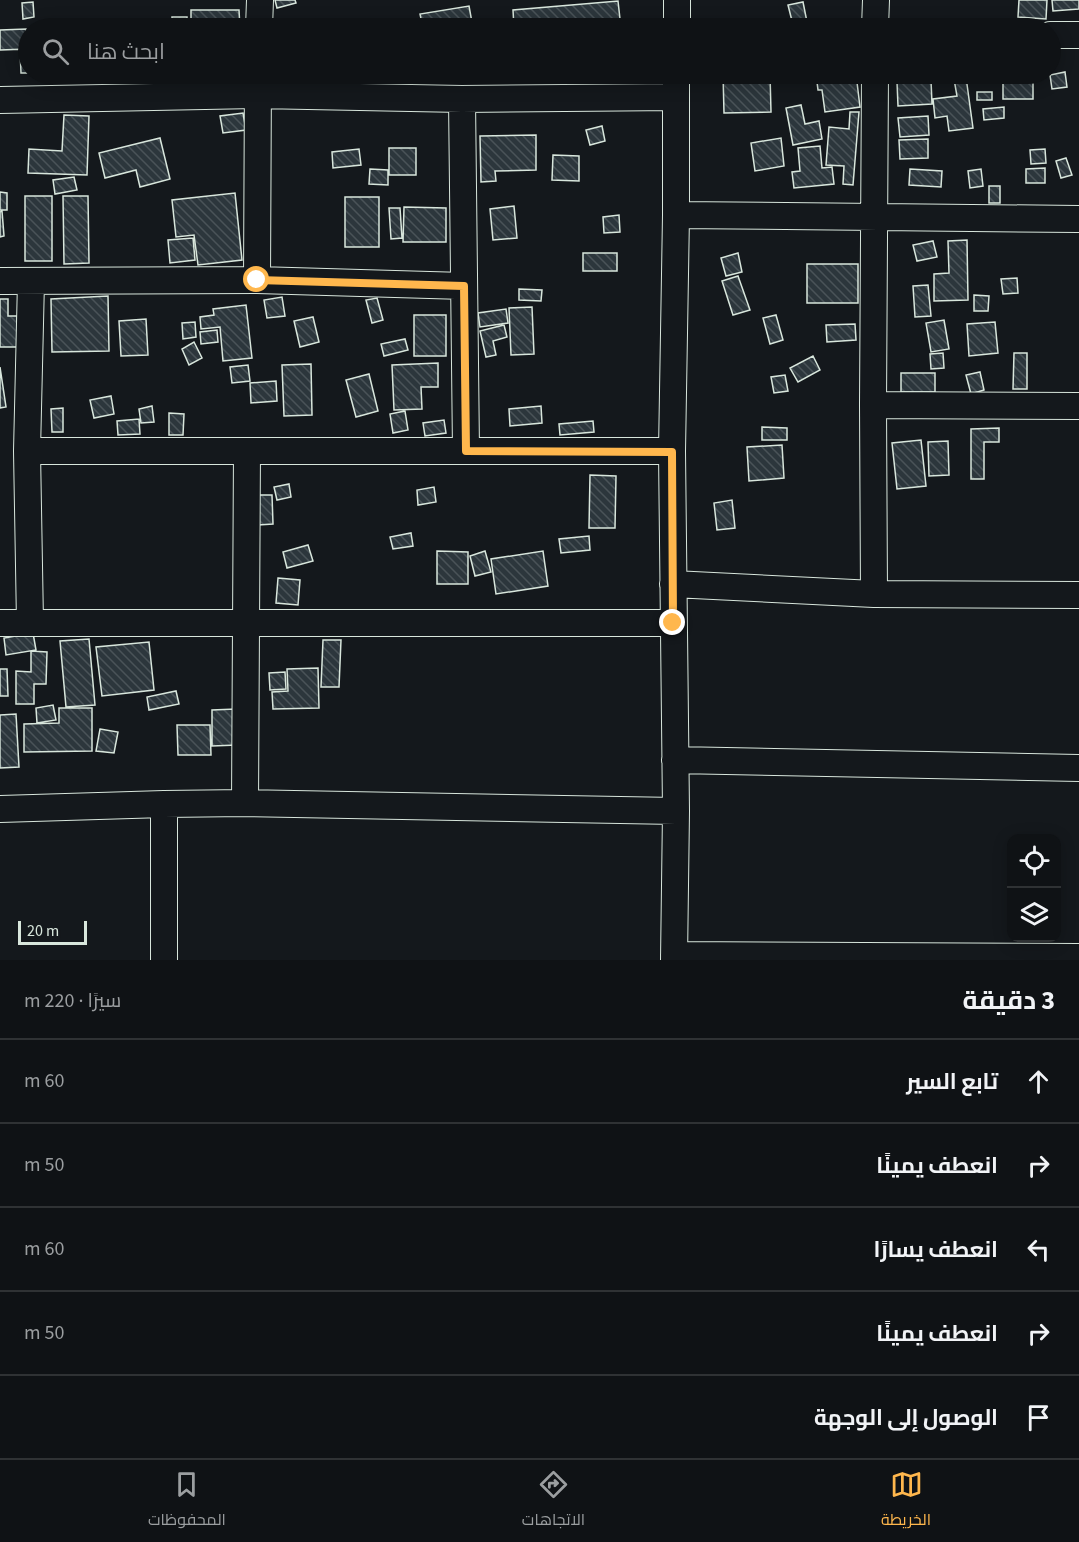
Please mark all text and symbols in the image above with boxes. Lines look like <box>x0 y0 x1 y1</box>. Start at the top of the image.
search box <box>18 18 1061 84</box>
icon: search <box>39 35 72 68</box>
text: ابحث هنا <box>87 36 165 68</box>
route start <box>243 266 269 292</box>
route end <box>659 609 685 635</box>
map controls <box>1007 834 1061 942</box>
button: locate <box>1007 834 1061 888</box>
button: layers <box>1007 888 1061 942</box>
scale bar <box>18 918 87 946</box>
text: 20 m <box>27 920 59 942</box>
text: 3 دقيقة <box>963 982 1055 1019</box>
text: سيرًا · 220 m <box>24 987 121 1015</box>
icon: ahead <box>1022 1065 1055 1098</box>
text: تابع السير <box>906 1066 998 1098</box>
text: 60 m <box>24 1067 64 1095</box>
icon: right <box>1022 1149 1055 1182</box>
text: انعطف يمينًا <box>876 1150 998 1182</box>
text: 50 m <box>24 1151 64 1179</box>
icon: left <box>1022 1233 1055 1266</box>
text: انعطف يسارًا <box>874 1234 998 1266</box>
text: 60 m <box>24 1235 64 1263</box>
icon: right <box>1022 1317 1055 1350</box>
text: انعطف يمينًا <box>876 1318 998 1350</box>
text: 50 m <box>24 1319 64 1347</box>
icon: arrive <box>1022 1401 1055 1434</box>
text: الوصول إلى الوجهة <box>814 1402 998 1434</box>
tab: المحفوظات <box>148 1468 226 1534</box>
tab: الاتجاهات <box>522 1468 585 1534</box>
tab: الخريطة <box>881 1468 931 1534</box>

